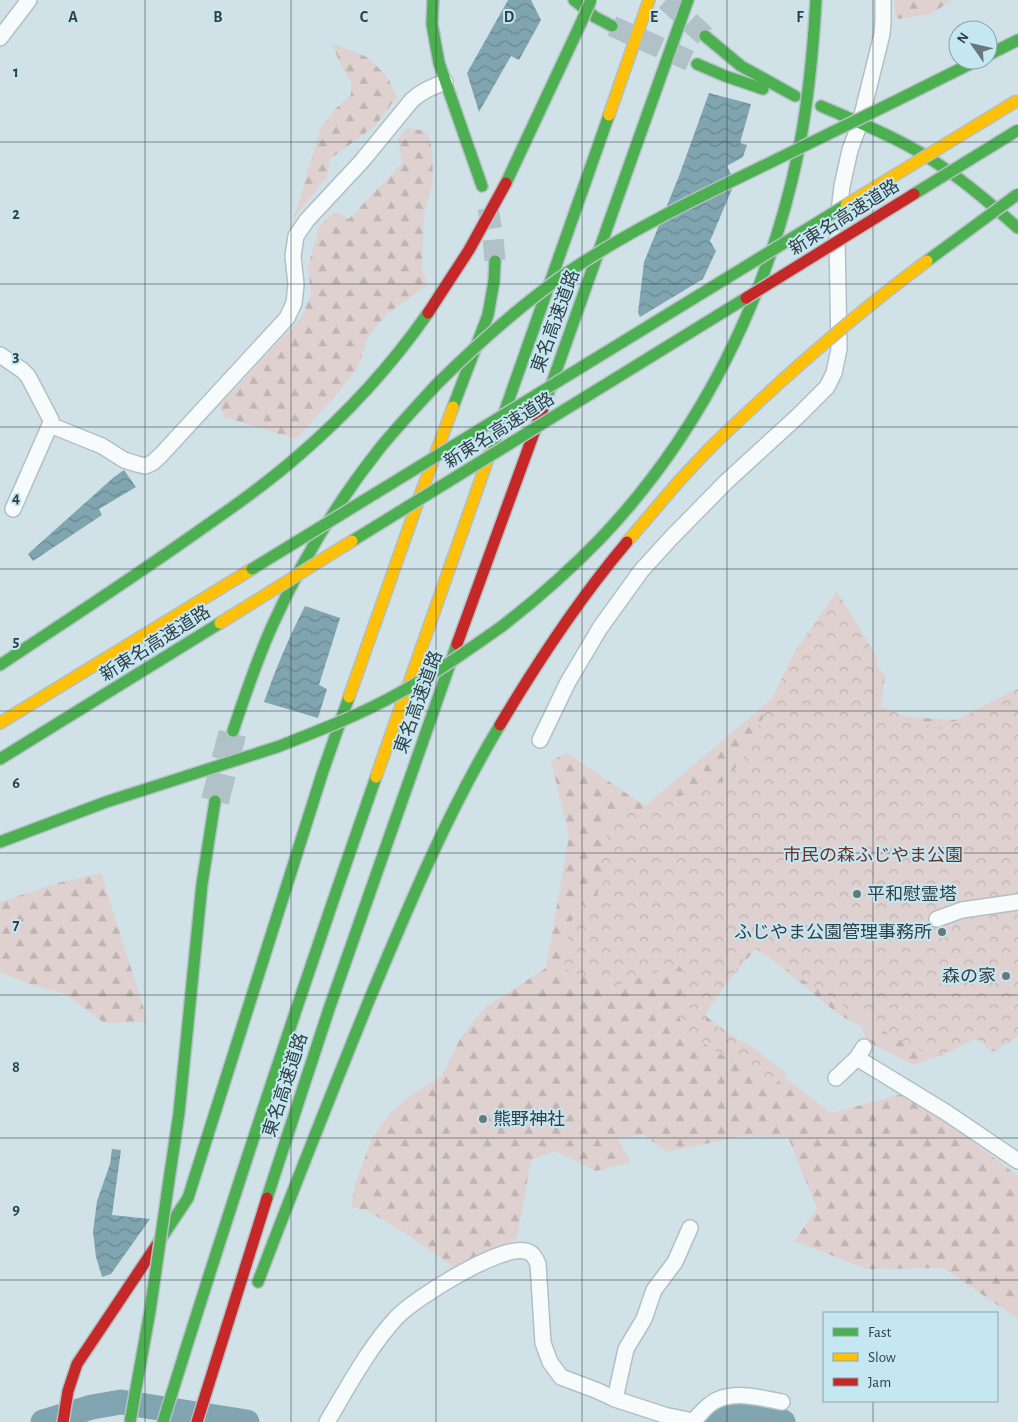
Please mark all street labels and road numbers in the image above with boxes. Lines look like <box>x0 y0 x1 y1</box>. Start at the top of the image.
street label: 新東名高速道路 <box>785 175 903 259</box>
street label: 東名高速道路 <box>527 267 583 375</box>
street label: 新東名高速道路 <box>440 388 558 472</box>
street label: 新東名高速道路 <box>96 601 214 685</box>
street label: 東名高速道路 <box>390 648 446 756</box>
street label: 東名高速道路 <box>259 1031 311 1139</box>

